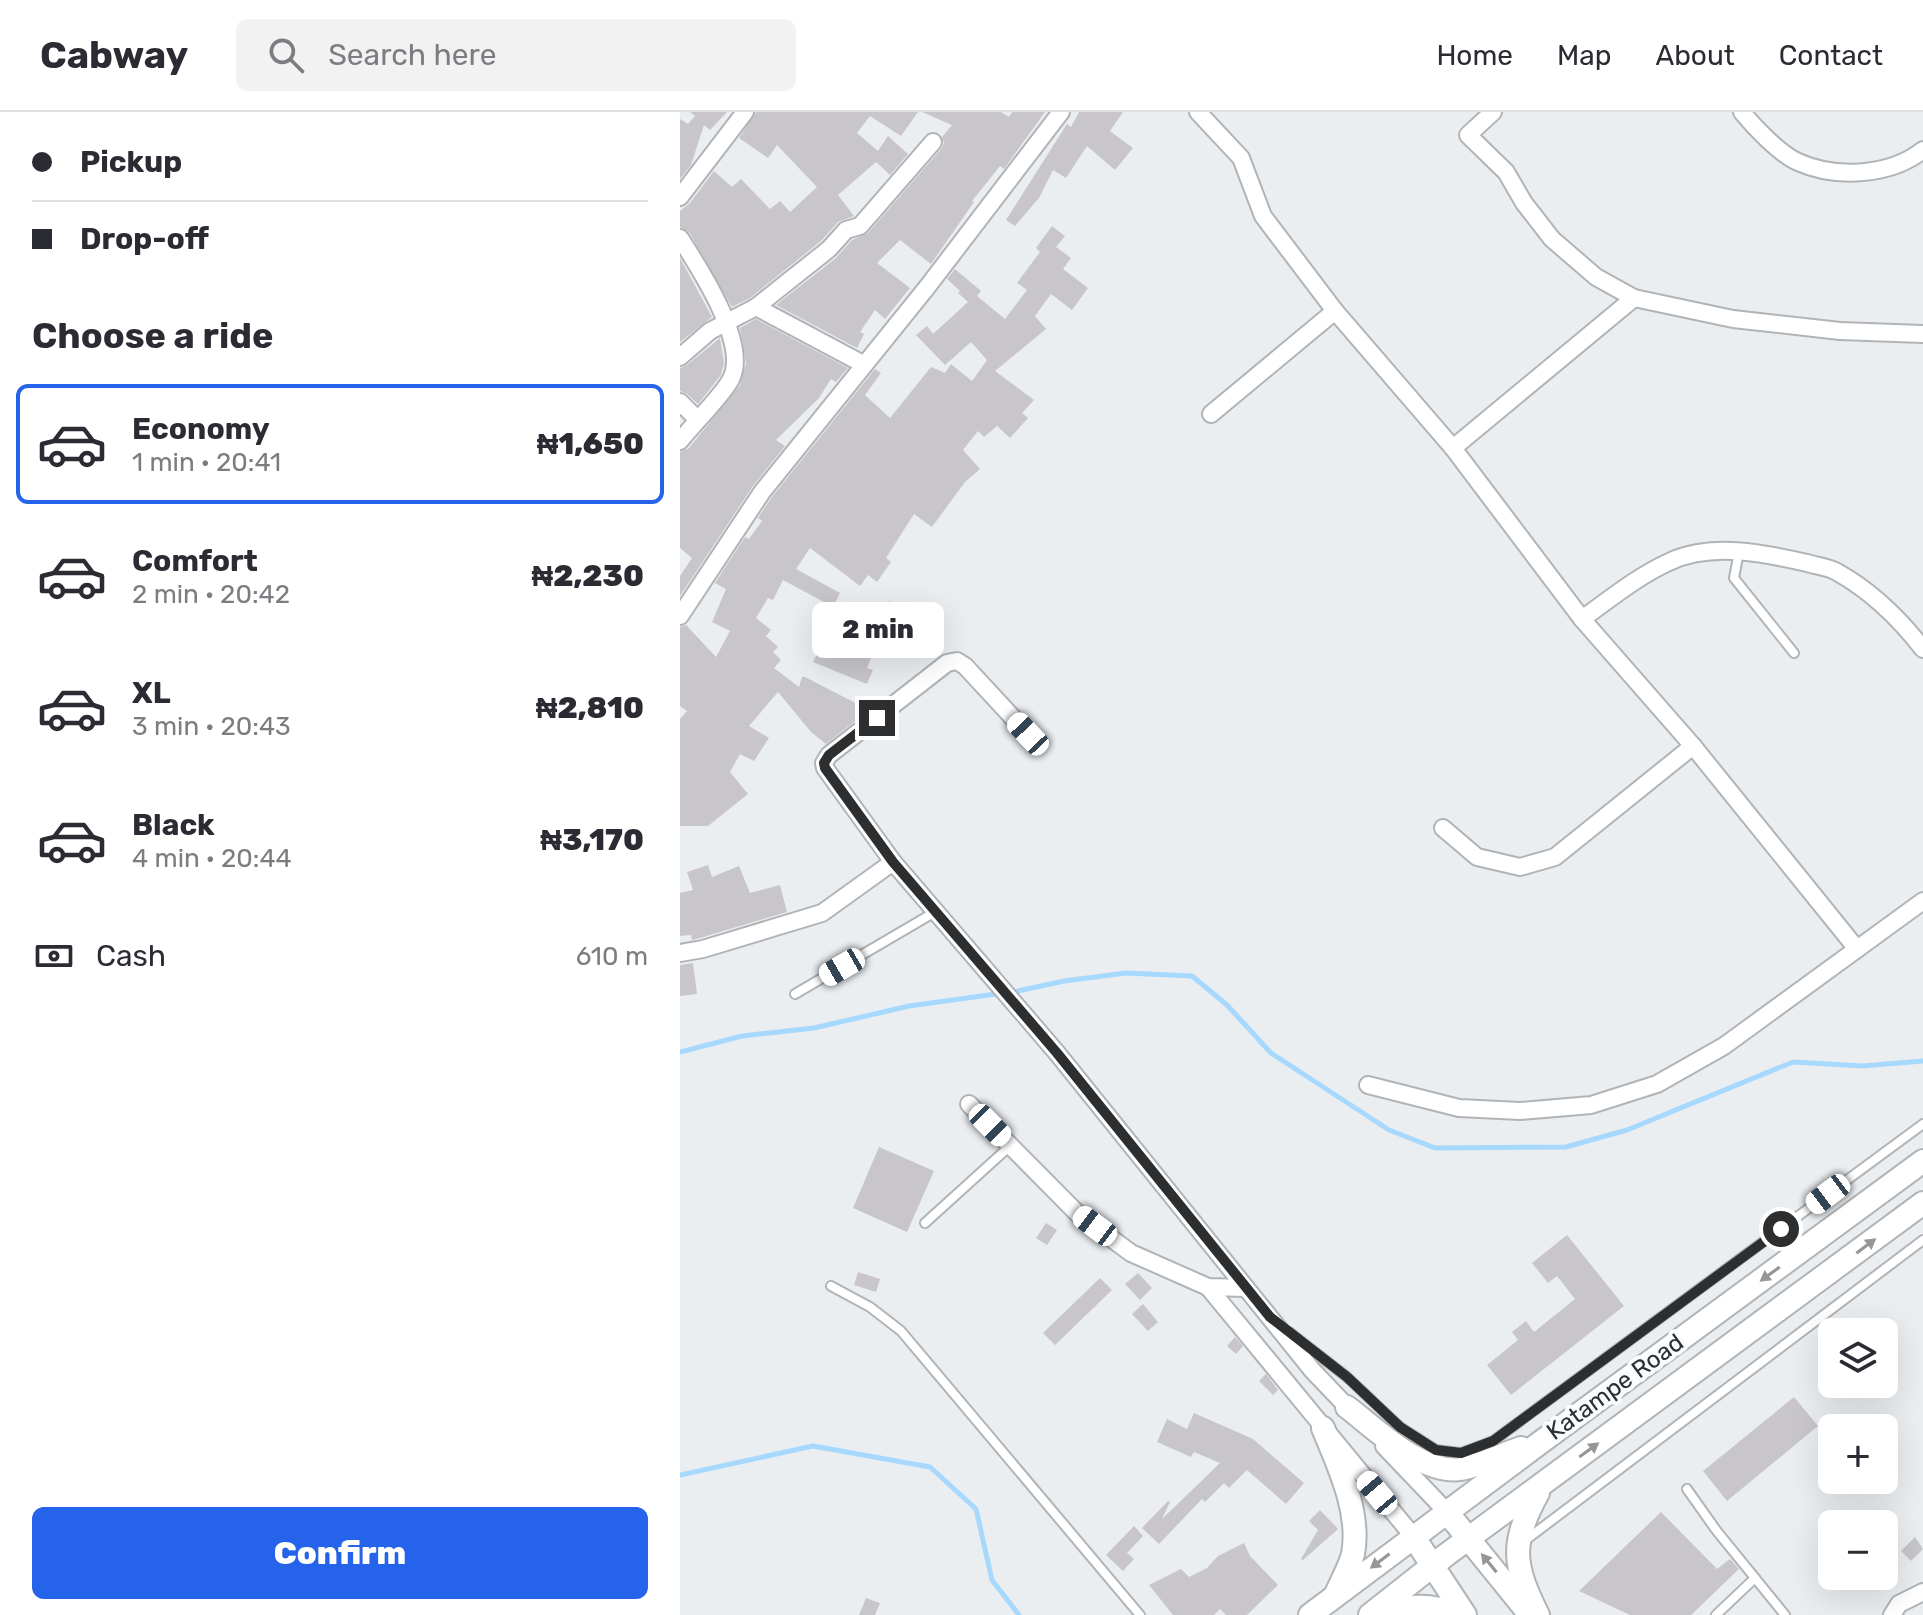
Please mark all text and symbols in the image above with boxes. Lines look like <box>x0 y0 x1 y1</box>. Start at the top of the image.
search box <box>236 19 796 91</box>
text: Cabway <box>40 32 188 78</box>
icon: search <box>264 33 308 77</box>
text: Search here <box>328 37 496 73</box>
text: Home <box>1436 39 1513 72</box>
text: Map <box>1557 39 1611 72</box>
text: About <box>1655 39 1735 72</box>
text: Contact <box>1779 39 1883 72</box>
text: Pickup <box>80 144 182 180</box>
text: Drop-off <box>80 221 209 257</box>
text: Choose a ride <box>32 314 273 357</box>
icon: car <box>36 408 108 480</box>
text: Economy <box>132 411 270 447</box>
text: ₦1,650 <box>537 426 644 462</box>
text: 1 min · 20:41 <box>132 447 281 478</box>
icon: car <box>36 540 108 612</box>
text: Comfort <box>132 543 258 579</box>
text: ₦2,230 <box>531 558 644 594</box>
text: 2 min · 20:42 <box>132 579 290 610</box>
callout: 2 min <box>811 602 943 658</box>
text: 2 min <box>842 614 914 645</box>
icon: car <box>36 672 108 744</box>
text: XL <box>132 675 171 711</box>
text: ₦2,810 <box>536 690 644 726</box>
route end <box>859 700 895 736</box>
car <box>1003 708 1053 760</box>
text: 3 min · 20:43 <box>132 711 291 742</box>
icon: car <box>36 804 108 876</box>
text: Black <box>132 807 215 843</box>
text: ₦3,170 <box>540 822 644 858</box>
text: 4 min · 20:44 <box>132 843 292 874</box>
icon: cash <box>32 934 76 978</box>
text: Cash <box>96 938 166 974</box>
text: 610 m <box>576 941 648 972</box>
car <box>815 945 869 989</box>
car <box>965 1100 1015 1150</box>
car <box>1802 1170 1854 1218</box>
car <box>1069 1202 1121 1250</box>
route start <box>1763 1211 1799 1247</box>
one-way arrow <box>1856 1238 1876 1254</box>
one-way arrow <box>1759 1266 1781 1282</box>
map controls <box>1818 1318 1898 1590</box>
button: layers <box>1818 1318 1898 1398</box>
street label: Katampe Road <box>1541 1328 1689 1446</box>
button: + <box>1818 1414 1898 1494</box>
one-way arrow <box>1578 1442 1600 1458</box>
car <box>1352 1467 1402 1519</box>
button: Confirm <box>32 1507 648 1599</box>
button: − <box>1818 1510 1898 1590</box>
one-way arrow <box>1370 1553 1390 1569</box>
one-way arrow <box>1481 1553 1498 1573</box>

